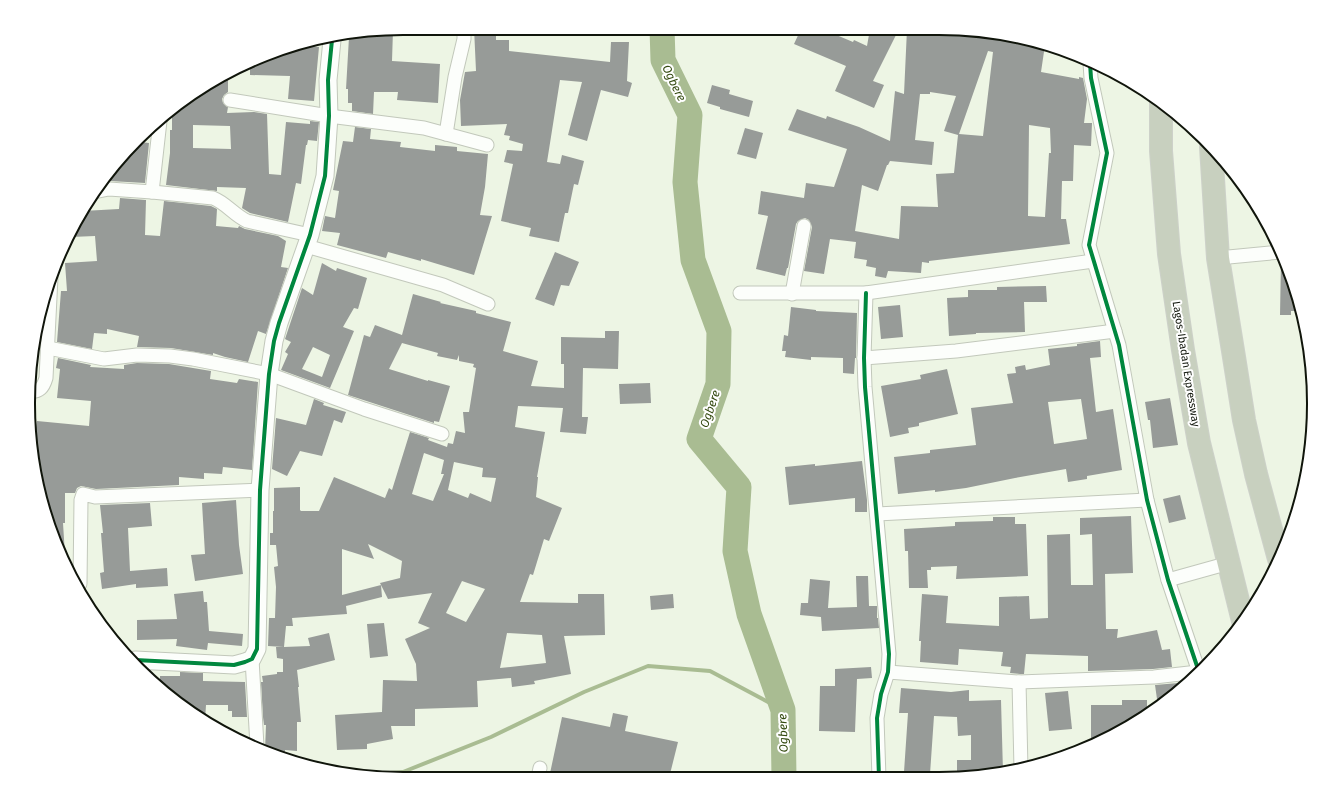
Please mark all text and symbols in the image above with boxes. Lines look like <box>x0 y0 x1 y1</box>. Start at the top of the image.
water label: Ogbere <box>659 63 689 103</box>
street label: Lagos-Ibadan Expressway <box>1170 300 1202 428</box>
water label: Ogbere <box>697 388 723 430</box>
water label: Ogbere <box>775 713 791 753</box>

